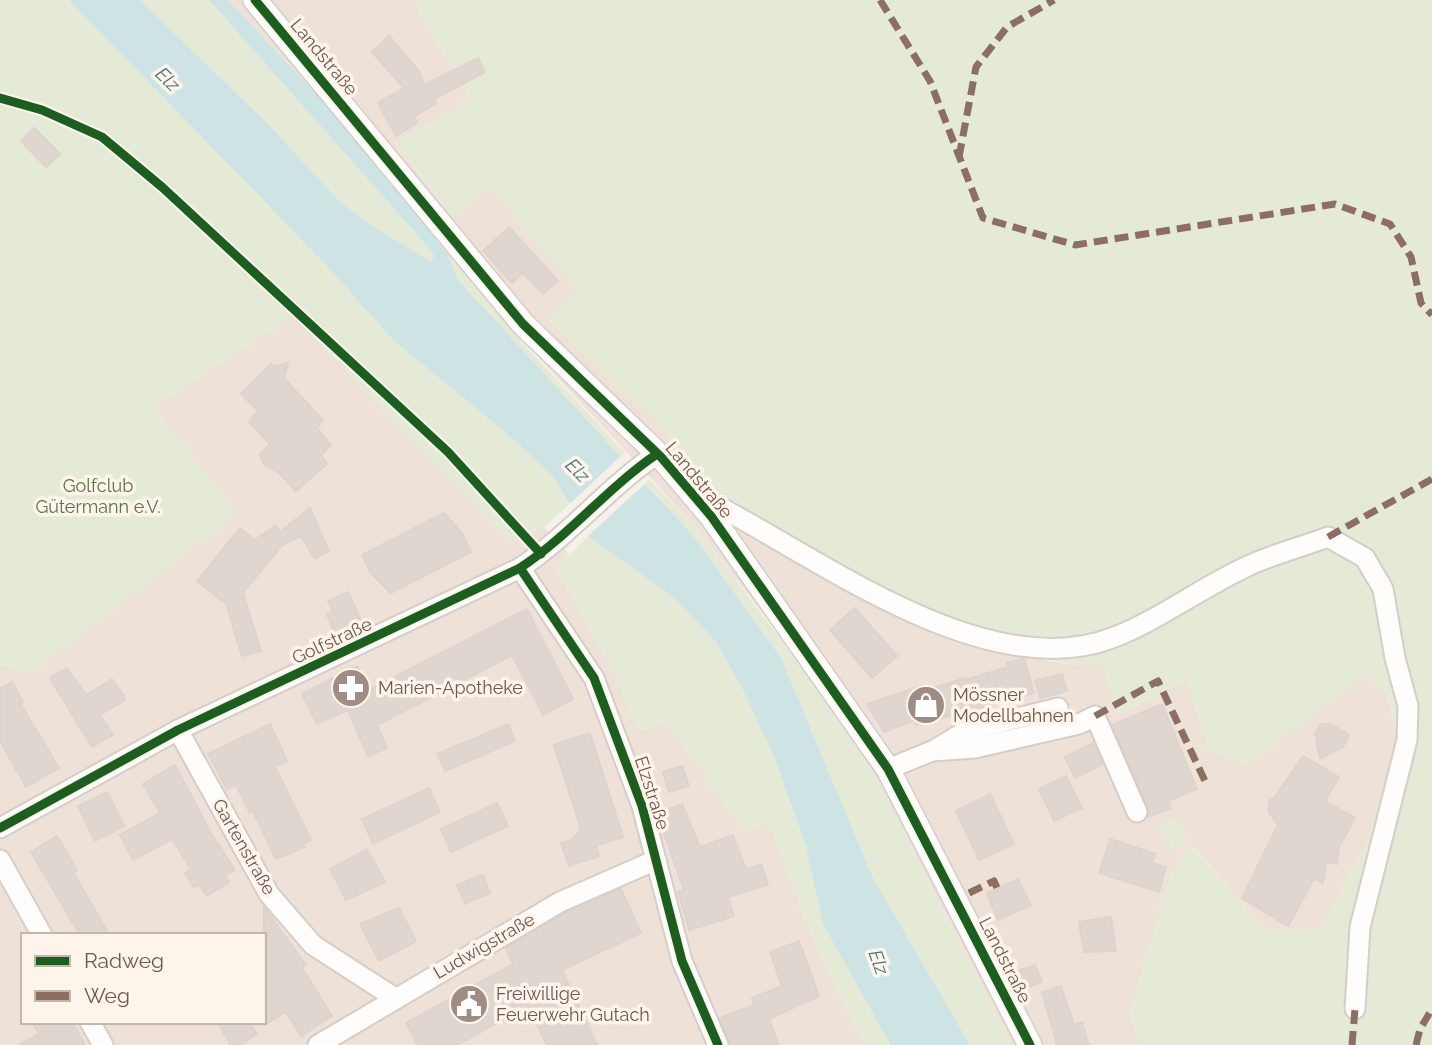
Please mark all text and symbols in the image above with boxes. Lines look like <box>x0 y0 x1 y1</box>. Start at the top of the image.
street label: Landstraße <box>286 14 363 99</box>
water label: Elz <box>151 62 185 96</box>
street label: Landstraße <box>661 437 738 522</box>
water label: Elz <box>561 453 595 487</box>
park label: Golfclub Gütermann e.V. <box>35 475 161 517</box>
street label: Golfstraße <box>289 613 375 668</box>
pharmacy icon: Marien-Apotheke <box>330 667 372 709</box>
place label: Marien-Apotheke <box>378 677 523 698</box>
shop icon: Mössner Modellbahnen <box>905 684 947 726</box>
place label: Mössner Modellbahnen <box>953 684 1074 726</box>
street label: Elzstraße <box>631 753 674 833</box>
street label: Gartenstraße <box>209 795 281 899</box>
street label: Ludwigstraße <box>429 908 538 983</box>
street label: Landstraße <box>975 913 1036 1006</box>
legend <box>21 933 266 1024</box>
water label: Elz <box>864 947 894 979</box>
text: Radweg <box>84 948 164 973</box>
text: Weg <box>84 983 130 1008</box>
public building icon: Freiwillige Feuerwehr Gutach <box>448 983 490 1025</box>
place label: Freiwillige Feuerwehr Gutach <box>496 983 650 1025</box>

